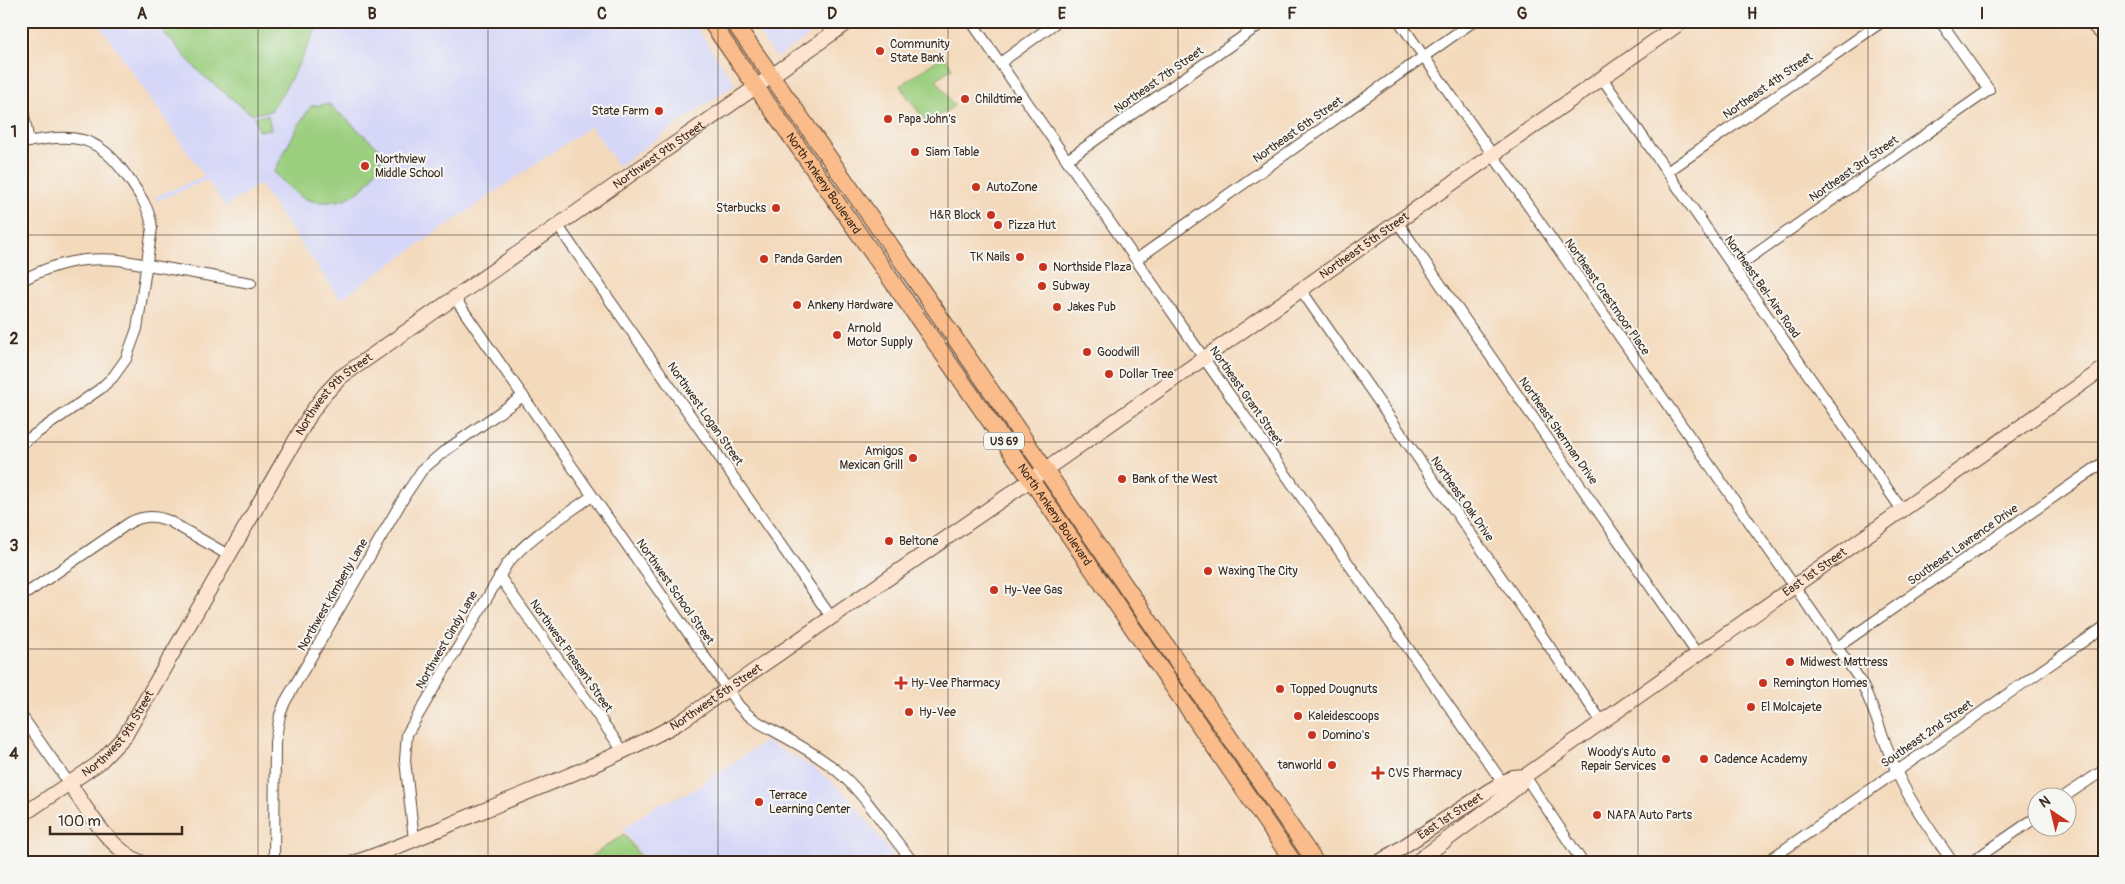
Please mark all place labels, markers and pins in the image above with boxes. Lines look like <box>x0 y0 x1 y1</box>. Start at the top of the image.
place label: Community State Bank <box>890 37 950 66</box>
marker: Community State Bank <box>874 45 886 57</box>
place label: Childtime <box>975 92 1022 107</box>
marker: Childtime <box>959 93 971 105</box>
place label: State Farm <box>592 104 649 119</box>
marker: State Farm <box>653 105 665 117</box>
place label: Papa John's <box>898 112 957 127</box>
marker: Papa John's <box>882 113 894 125</box>
place label: Siam Table <box>925 145 979 160</box>
marker: Siam Table <box>909 146 921 158</box>
place label: Northview Middle School <box>375 152 444 181</box>
marker: Northview Middle School <box>359 160 371 172</box>
place label: AutoZone <box>986 180 1037 195</box>
marker: AutoZone <box>970 181 982 193</box>
place label: Starbucks <box>716 201 767 216</box>
marker: Starbucks <box>770 202 782 214</box>
place label: H&R Block <box>929 208 981 223</box>
marker: H&R Block <box>985 209 997 221</box>
place label: Pizza Hut <box>1008 218 1056 233</box>
marker: Pizza Hut <box>992 219 1004 231</box>
place label: TK Nails <box>969 250 1011 265</box>
marker: TK Nails <box>1014 251 1026 263</box>
place label: Panda Garden <box>774 252 842 267</box>
marker: Panda Garden <box>758 253 770 265</box>
place label: Northside Plaza <box>1053 260 1132 275</box>
marker: Northside Plaza <box>1037 261 1049 273</box>
place label: Subway <box>1052 279 1090 294</box>
marker: Subway <box>1036 280 1048 292</box>
place label: Ankeny Hardware <box>807 298 893 313</box>
marker: Ankeny Hardware <box>791 299 803 311</box>
place label: Jakes Pub <box>1067 300 1116 315</box>
marker: Jakes Pub <box>1051 301 1063 313</box>
place label: Arnold Motor Supply <box>847 321 913 350</box>
marker: Arnold Motor Supply <box>831 329 843 341</box>
place label: Goodwill <box>1097 345 1140 360</box>
marker: Goodwill <box>1081 346 1093 358</box>
place label: Dollar Tree <box>1119 367 1173 382</box>
marker: Dollar Tree <box>1103 368 1115 380</box>
place label: Amigos Mexican Grill <box>840 444 904 473</box>
marker: Amigos Mexican Grill <box>907 452 919 464</box>
place label: Bank of the West <box>1132 472 1218 487</box>
marker: Bank of the West <box>1116 473 1128 485</box>
place label: Beltone <box>899 534 939 549</box>
marker: Beltone <box>883 535 895 547</box>
place label: Waxing The City <box>1218 564 1298 579</box>
marker: Waxing The City <box>1202 565 1214 577</box>
place label: Hy-Vee Gas <box>1004 583 1063 598</box>
marker: Hy-Vee Gas <box>988 584 1000 596</box>
place label: Midwest Mattress <box>1800 655 1888 670</box>
marker: Midwest Mattress <box>1784 656 1796 668</box>
place label: Hy-Vee Pharmacy <box>911 676 1000 691</box>
place label: Remington Homes <box>1773 676 1868 691</box>
marker: Hy-Vee Pharmacy <box>895 677 907 689</box>
marker: Remington Homes <box>1757 677 1769 689</box>
place label: Topped Dougnuts <box>1290 682 1378 697</box>
marker: Topped Dougnuts <box>1274 683 1286 695</box>
place label: El Molcajete <box>1761 700 1822 715</box>
marker: El Molcajete <box>1745 701 1757 713</box>
place label: Hy-Vee <box>919 705 956 720</box>
marker: Hy-Vee <box>903 706 915 718</box>
place label: Kaleidescoops <box>1308 709 1380 724</box>
marker: Kaleidescoops <box>1292 710 1304 722</box>
place label: Domino's <box>1322 728 1370 743</box>
marker: Domino's <box>1306 729 1318 741</box>
place label: Woody's Auto Repair Services <box>1581 745 1657 774</box>
place label: Cadence Academy <box>1714 752 1807 767</box>
marker: Woody's Auto Repair Services <box>1660 753 1672 765</box>
marker: Cadence Academy <box>1698 753 1710 765</box>
place label: tanworld <box>1277 758 1322 773</box>
marker: tanworld <box>1326 759 1338 771</box>
place label: CVS Pharmacy <box>1388 766 1462 781</box>
marker: CVS Pharmacy <box>1372 767 1384 779</box>
place label: Terrace Learning Center <box>769 788 851 817</box>
marker: Terrace Learning Center <box>753 796 765 808</box>
place label: NAPA Auto Parts <box>1607 808 1693 823</box>
marker: NAPA Auto Parts <box>1591 809 1603 821</box>

